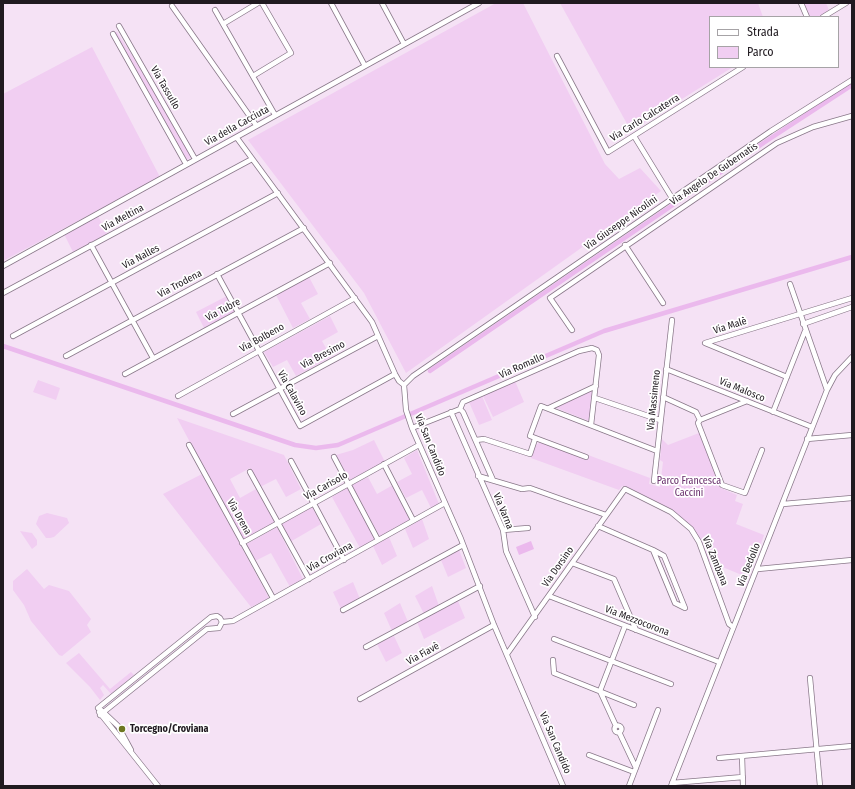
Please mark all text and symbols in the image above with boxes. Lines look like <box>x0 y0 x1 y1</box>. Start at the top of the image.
legend <box>709 16 839 68</box>
text: Strada <box>747 25 779 39</box>
text: Parco <box>747 45 774 59</box>
street label: Via Tassullo <box>148 64 182 112</box>
street label: Via Carlo Calcaterra <box>608 92 682 144</box>
street label: Via della Cacciuta <box>203 103 271 149</box>
street label: Via Angelo De Gubernatis <box>668 140 760 208</box>
street label: Via Giuseppe Nicolini <box>582 193 660 253</box>
street label: Via Meltina <box>100 202 146 234</box>
street label: Via Nalles <box>120 242 162 272</box>
street label: Via Trodena <box>156 267 204 301</box>
street label: Via Tubre <box>203 296 243 324</box>
street label: Via Malè <box>712 315 748 337</box>
street label: Via Bolbeno <box>238 321 286 355</box>
street label: Via Bresimo <box>299 338 347 372</box>
street label: Via Romallo <box>497 351 547 381</box>
street label: Via Calavino <box>275 368 309 418</box>
street label: Via Massimeno <box>645 369 663 431</box>
street label: Via Malosco <box>717 375 767 405</box>
street label: Via San Candido <box>412 412 448 478</box>
street label: Via Carisolo <box>302 469 350 503</box>
park label: Parco Francesca Caccini <box>657 475 721 498</box>
street label: Via Varna <box>490 491 516 531</box>
street label: Via Drena <box>224 497 254 537</box>
street label: Via Zambana <box>700 534 730 588</box>
street label: Via Croviana <box>305 540 355 574</box>
street label: Via Bedollo <box>735 541 763 589</box>
street label: Via Dorsino <box>540 544 576 590</box>
street label: Via Mezzocorona <box>603 603 671 639</box>
street label: Via Fiavè <box>405 640 441 668</box>
street label: Via San Candido <box>537 710 573 776</box>
place label: Torcegno/Croviana <box>130 723 209 735</box>
marker: Torcegno/Croviana <box>117 724 127 734</box>

